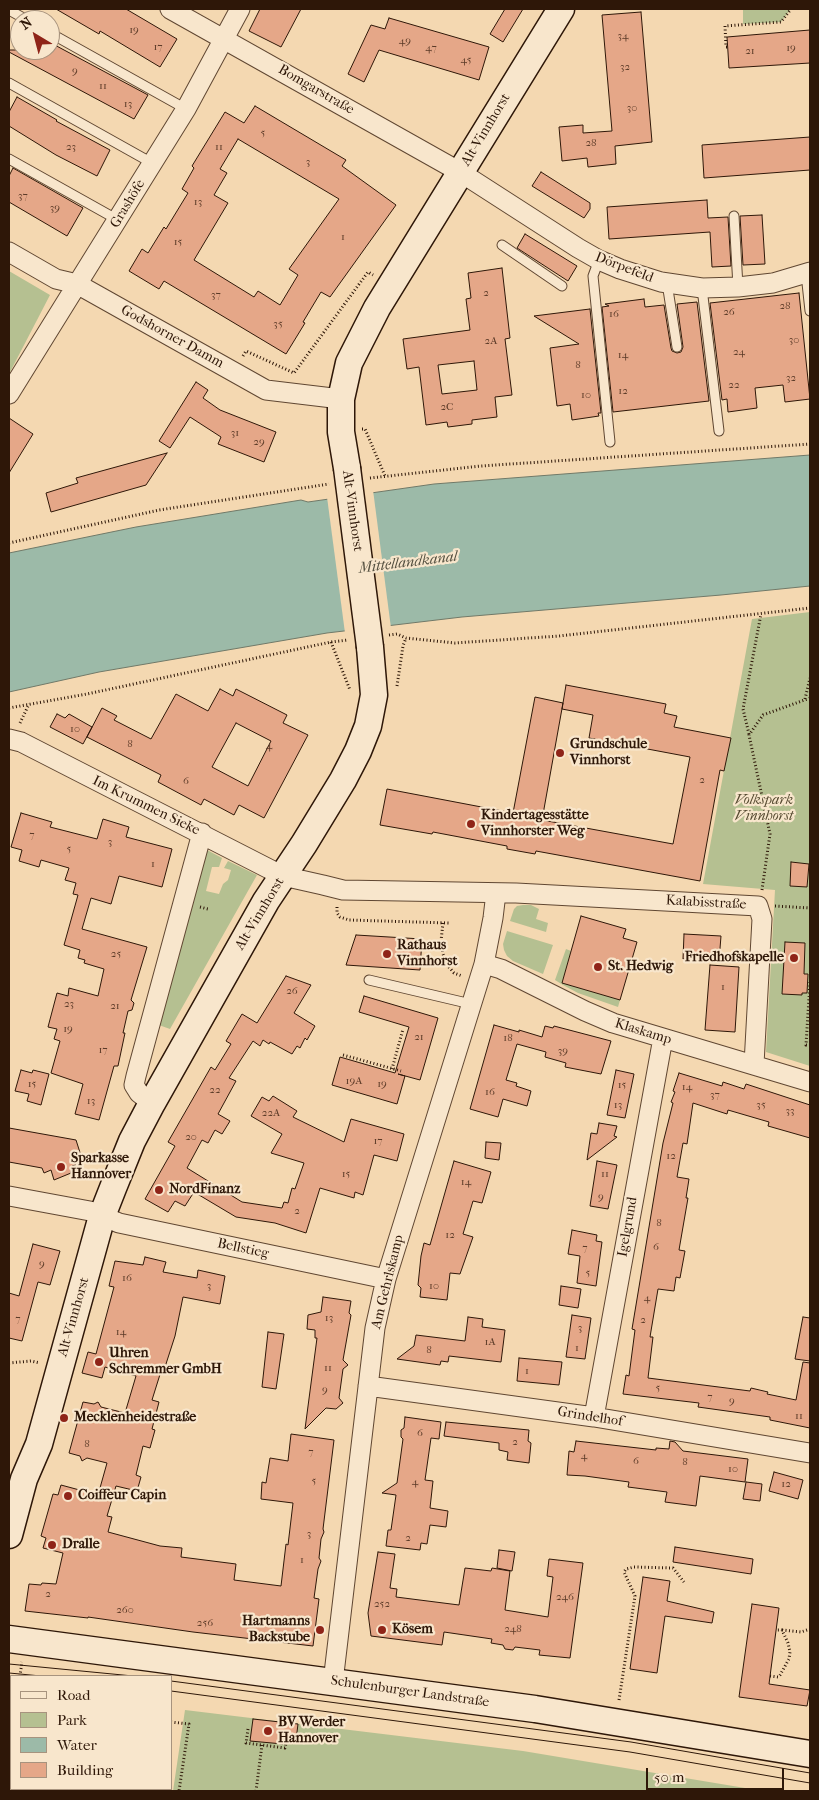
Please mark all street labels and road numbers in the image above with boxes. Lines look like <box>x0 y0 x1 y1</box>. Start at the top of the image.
street label: Bomgarstraße <box>275 62 357 118</box>
street label: Alt-Vinnhorst <box>458 91 514 169</box>
street label: Grashöfe <box>107 177 149 231</box>
street label: Dörpefeld <box>592 249 656 287</box>
street label: Godshorner Damm <box>118 302 226 372</box>
street label: Alt-Vinnhorst <box>338 469 366 553</box>
street label: Im Krummen Sieke <box>90 773 202 839</box>
street label: Alt-Vinnhorst <box>232 875 288 953</box>
street label: Kalabisstraße <box>665 892 747 914</box>
street label: Klaskamp <box>613 1015 673 1049</box>
street label: Igelgrund <box>614 1196 642 1258</box>
street label: Am Gehrlskamp <box>368 1233 408 1331</box>
street label: Bellstieg <box>216 1235 270 1263</box>
street label: Alt-Vinnhorst <box>55 1275 93 1359</box>
street label: Grindelhof <box>556 1404 624 1430</box>
street label: Schulenburger Landstraße <box>330 1673 490 1711</box>

